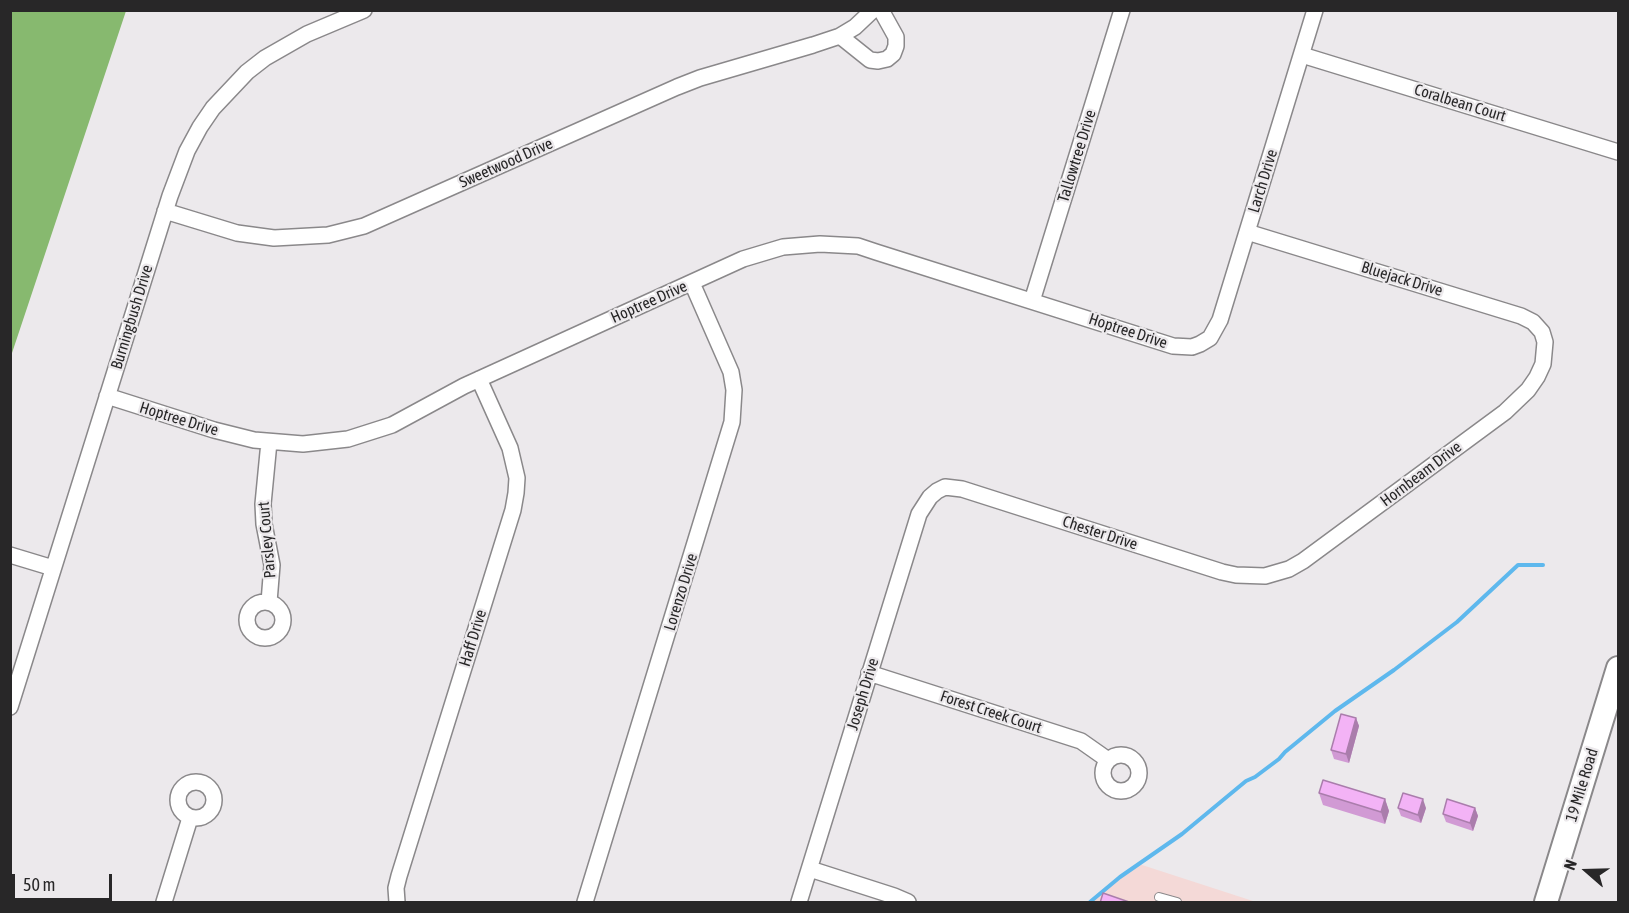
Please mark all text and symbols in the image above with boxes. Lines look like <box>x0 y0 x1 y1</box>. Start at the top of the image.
street label: Coralbean Court <box>1412 80 1508 126</box>
street label: Tallowtree Drive <box>1054 107 1100 205</box>
street label: Sweetwood Drive <box>456 134 556 192</box>
street label: Larch Drive <box>1244 147 1282 215</box>
street label: Bluejack Drive <box>1359 258 1445 300</box>
street label: Burningbush Drive <box>107 263 157 371</box>
street label: Hoptree Drive <box>608 277 690 327</box>
street label: Hoptree Drive <box>1086 309 1170 353</box>
street label: Hoptree Drive <box>137 398 221 440</box>
street label: Hornbeam Drive <box>1377 437 1465 511</box>
street label: Parsley Court <box>254 501 280 579</box>
street label: Chester Drive <box>1060 512 1140 554</box>
street label: Lorenzo Drive <box>660 551 702 633</box>
street label: Haff Drive <box>455 607 491 669</box>
street label: Joseph Drive <box>843 656 883 732</box>
street label: Forest Creek Court <box>938 687 1044 737</box>
street label: 19 Mile Road <box>1562 746 1602 824</box>
north arrow <box>1557 841 1617 901</box>
text: N <box>1560 857 1580 872</box>
scale bar <box>15 862 116 900</box>
text: 50 m <box>23 874 55 895</box>

